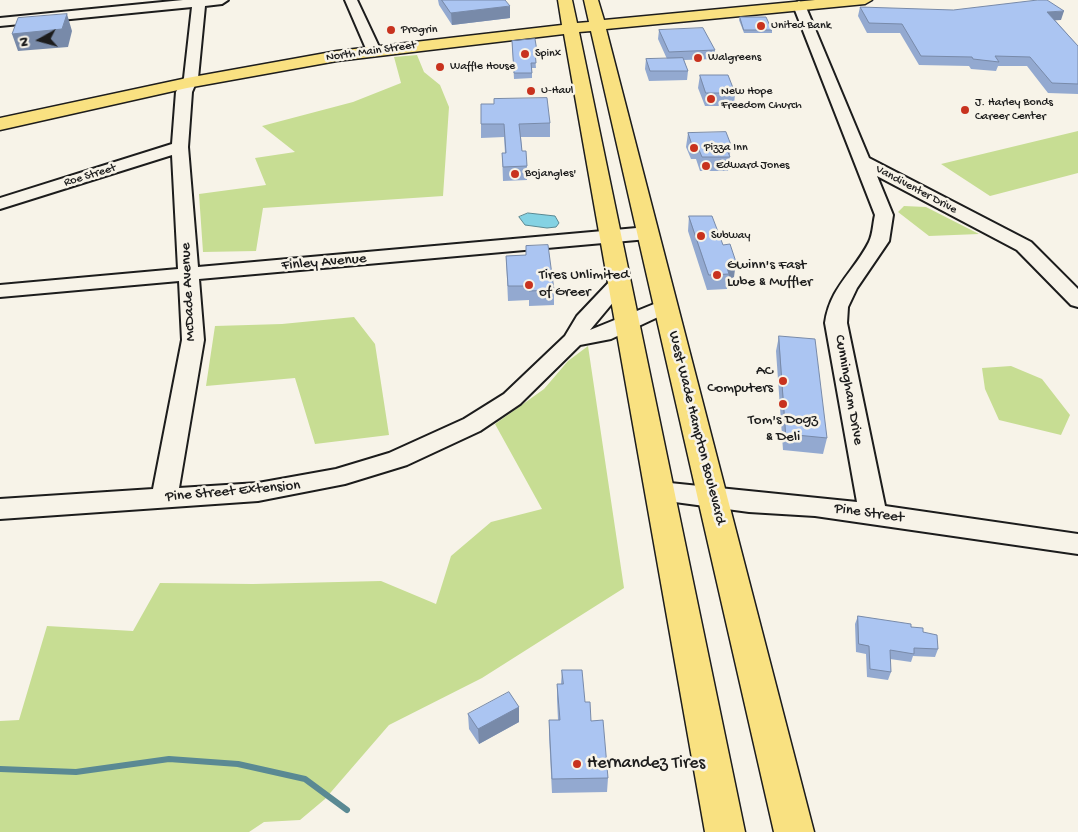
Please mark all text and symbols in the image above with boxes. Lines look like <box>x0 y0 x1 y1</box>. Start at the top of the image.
north arrow <box>15 15 65 65</box>
place label: United Bank <box>771 19 831 33</box>
marker: United Bank <box>755 20 767 32</box>
place label: Progrin <box>401 23 437 37</box>
marker: Progrin <box>385 24 397 36</box>
text: N <box>16 36 34 47</box>
street label: North Main Street <box>325 39 417 65</box>
place label: Spinx <box>535 47 561 61</box>
marker: Spinx <box>519 48 531 60</box>
place label: Walgreens <box>708 51 761 65</box>
marker: Walgreens <box>692 52 704 64</box>
place label: Waffle House <box>450 60 515 74</box>
marker: Waffle House <box>434 61 446 73</box>
place label: U-Haul <box>541 84 573 98</box>
marker: U-Haul <box>525 85 537 97</box>
place label: New Hope Freedom Church <box>721 85 802 113</box>
marker: New Hope Freedom Church <box>705 93 717 105</box>
place label: J. Harley Bonds Career Center <box>975 96 1053 124</box>
marker: J. Harley Bonds Career Center <box>959 104 971 116</box>
place label: Pizza Inn <box>704 141 748 155</box>
marker: Pizza Inn <box>688 142 700 154</box>
place label: Edward Jones <box>716 159 789 173</box>
marker: Edward Jones <box>700 160 712 172</box>
street label: Roe Street <box>62 161 118 191</box>
street label: Vandiventer Drive <box>873 162 959 218</box>
place label: Bojangles' <box>525 167 576 181</box>
marker: Bojangles' <box>509 168 521 180</box>
place label: Subway <box>711 229 750 243</box>
marker: Subway <box>695 230 707 242</box>
street label: McDade Avenue <box>177 242 201 342</box>
street label: Finley Avenue <box>281 250 367 276</box>
place label: Gwinn's Fast Lube & Muffler <box>727 257 812 292</box>
place label: Tires Unlimited of Greer <box>539 267 629 302</box>
marker: Gwinn's Fast Lube & Muffler <box>711 269 723 281</box>
marker: Tires Unlimited of Greer <box>523 279 535 291</box>
street label: West Wade Hampton Boulevard <box>663 329 729 527</box>
street label: Cunningham Drive <box>829 333 867 447</box>
place label: AC Computers <box>707 363 773 398</box>
marker: AC Computers <box>777 375 789 387</box>
marker: Tom's Dogz & Deli <box>777 398 789 410</box>
place label: Tom's Dogz & Deli <box>748 412 818 447</box>
street label: Pine Street Extension <box>165 477 301 507</box>
street label: Pine Street <box>833 500 905 528</box>
place label: Hernandez Tires <box>587 753 705 775</box>
marker: Hernandez Tires <box>571 758 583 770</box>

